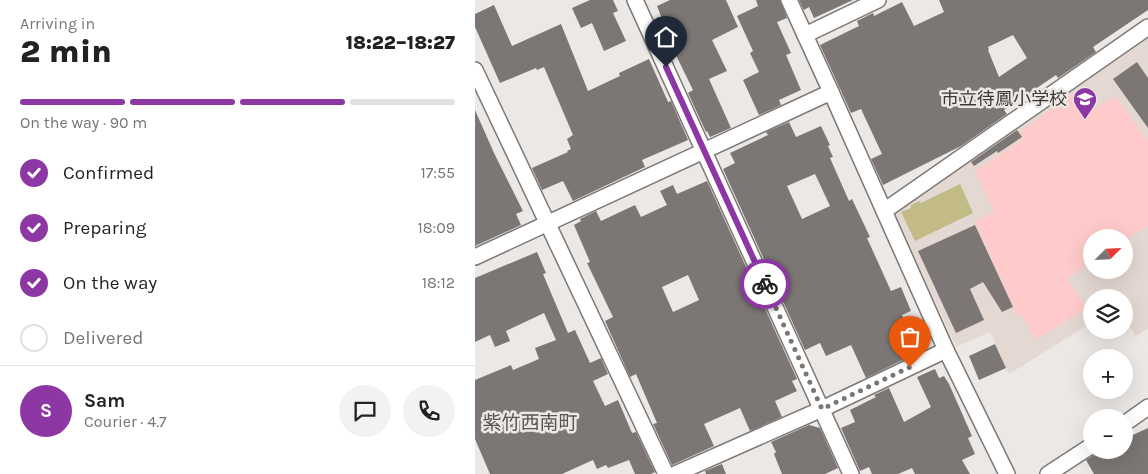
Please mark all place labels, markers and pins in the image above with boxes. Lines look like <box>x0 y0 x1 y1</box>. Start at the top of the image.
pin <box>645 16 687 67</box>
school or university icon: 市立待鳳小学校 <box>1072 86 1098 120</box>
place label: 市立待鳳小学校 <box>941 88 1067 110</box>
pin <box>889 316 931 367</box>

